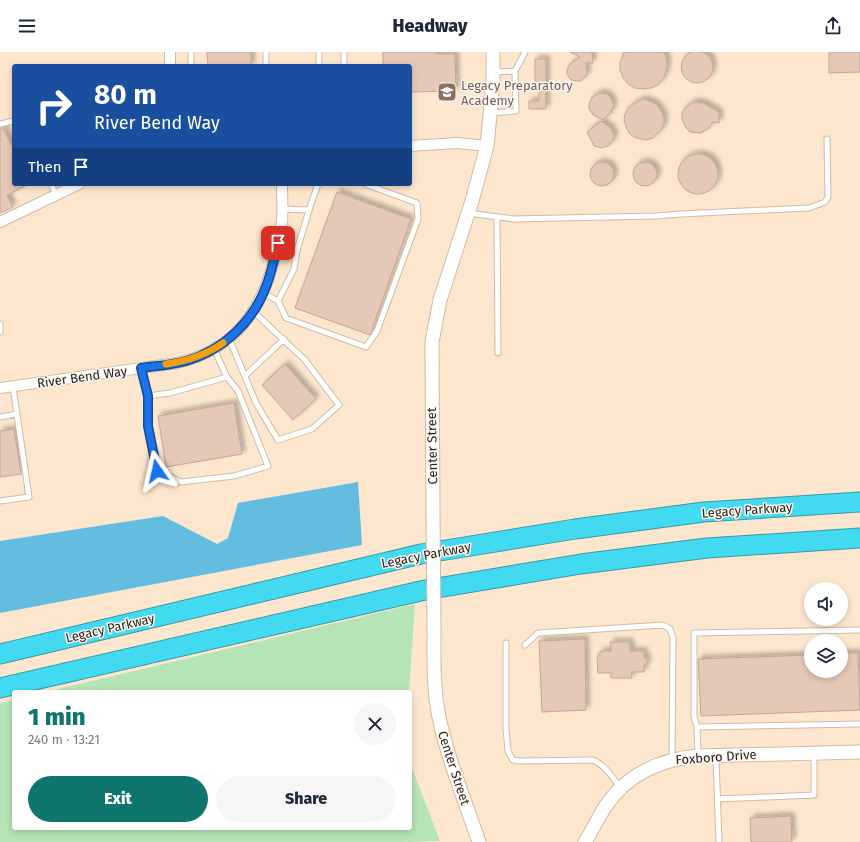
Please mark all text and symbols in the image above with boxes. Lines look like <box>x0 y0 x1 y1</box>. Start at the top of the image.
icon: menu <box>16 15 38 37</box>
text: Headway <box>393 15 467 37</box>
icon: share <box>822 15 844 37</box>
text: 80 m <box>94 78 157 111</box>
place label: Legacy Preparatory Academy <box>461 78 573 108</box>
icon: right <box>28 80 80 132</box>
school or university icon: Legacy Preparatory Academy <box>436 81 458 103</box>
text: River Bend Way <box>94 112 220 134</box>
icon: arrive <box>70 156 92 178</box>
text: Then <box>28 158 62 176</box>
pin <box>261 226 295 260</box>
icon: arrive <box>267 232 289 254</box>
street label: River Bend Way <box>36 363 129 391</box>
street label: Center Street <box>424 407 440 485</box>
position arrow <box>136 450 178 492</box>
street label: Legacy Parkway <box>701 499 793 521</box>
street label: Legacy Parkway <box>380 539 473 571</box>
map controls <box>804 582 848 678</box>
button: sound <box>804 582 848 626</box>
street label: Legacy Parkway <box>64 610 157 646</box>
button: layers <box>804 634 848 678</box>
text: 1 min <box>28 703 86 731</box>
button: close <box>354 703 396 745</box>
street label: Center Street <box>435 729 473 807</box>
text: 240 m · 13:21 <box>28 732 100 747</box>
street label: Foxboro Drive <box>675 747 757 767</box>
button: Exit <box>28 776 208 822</box>
button: Share <box>216 776 396 822</box>

